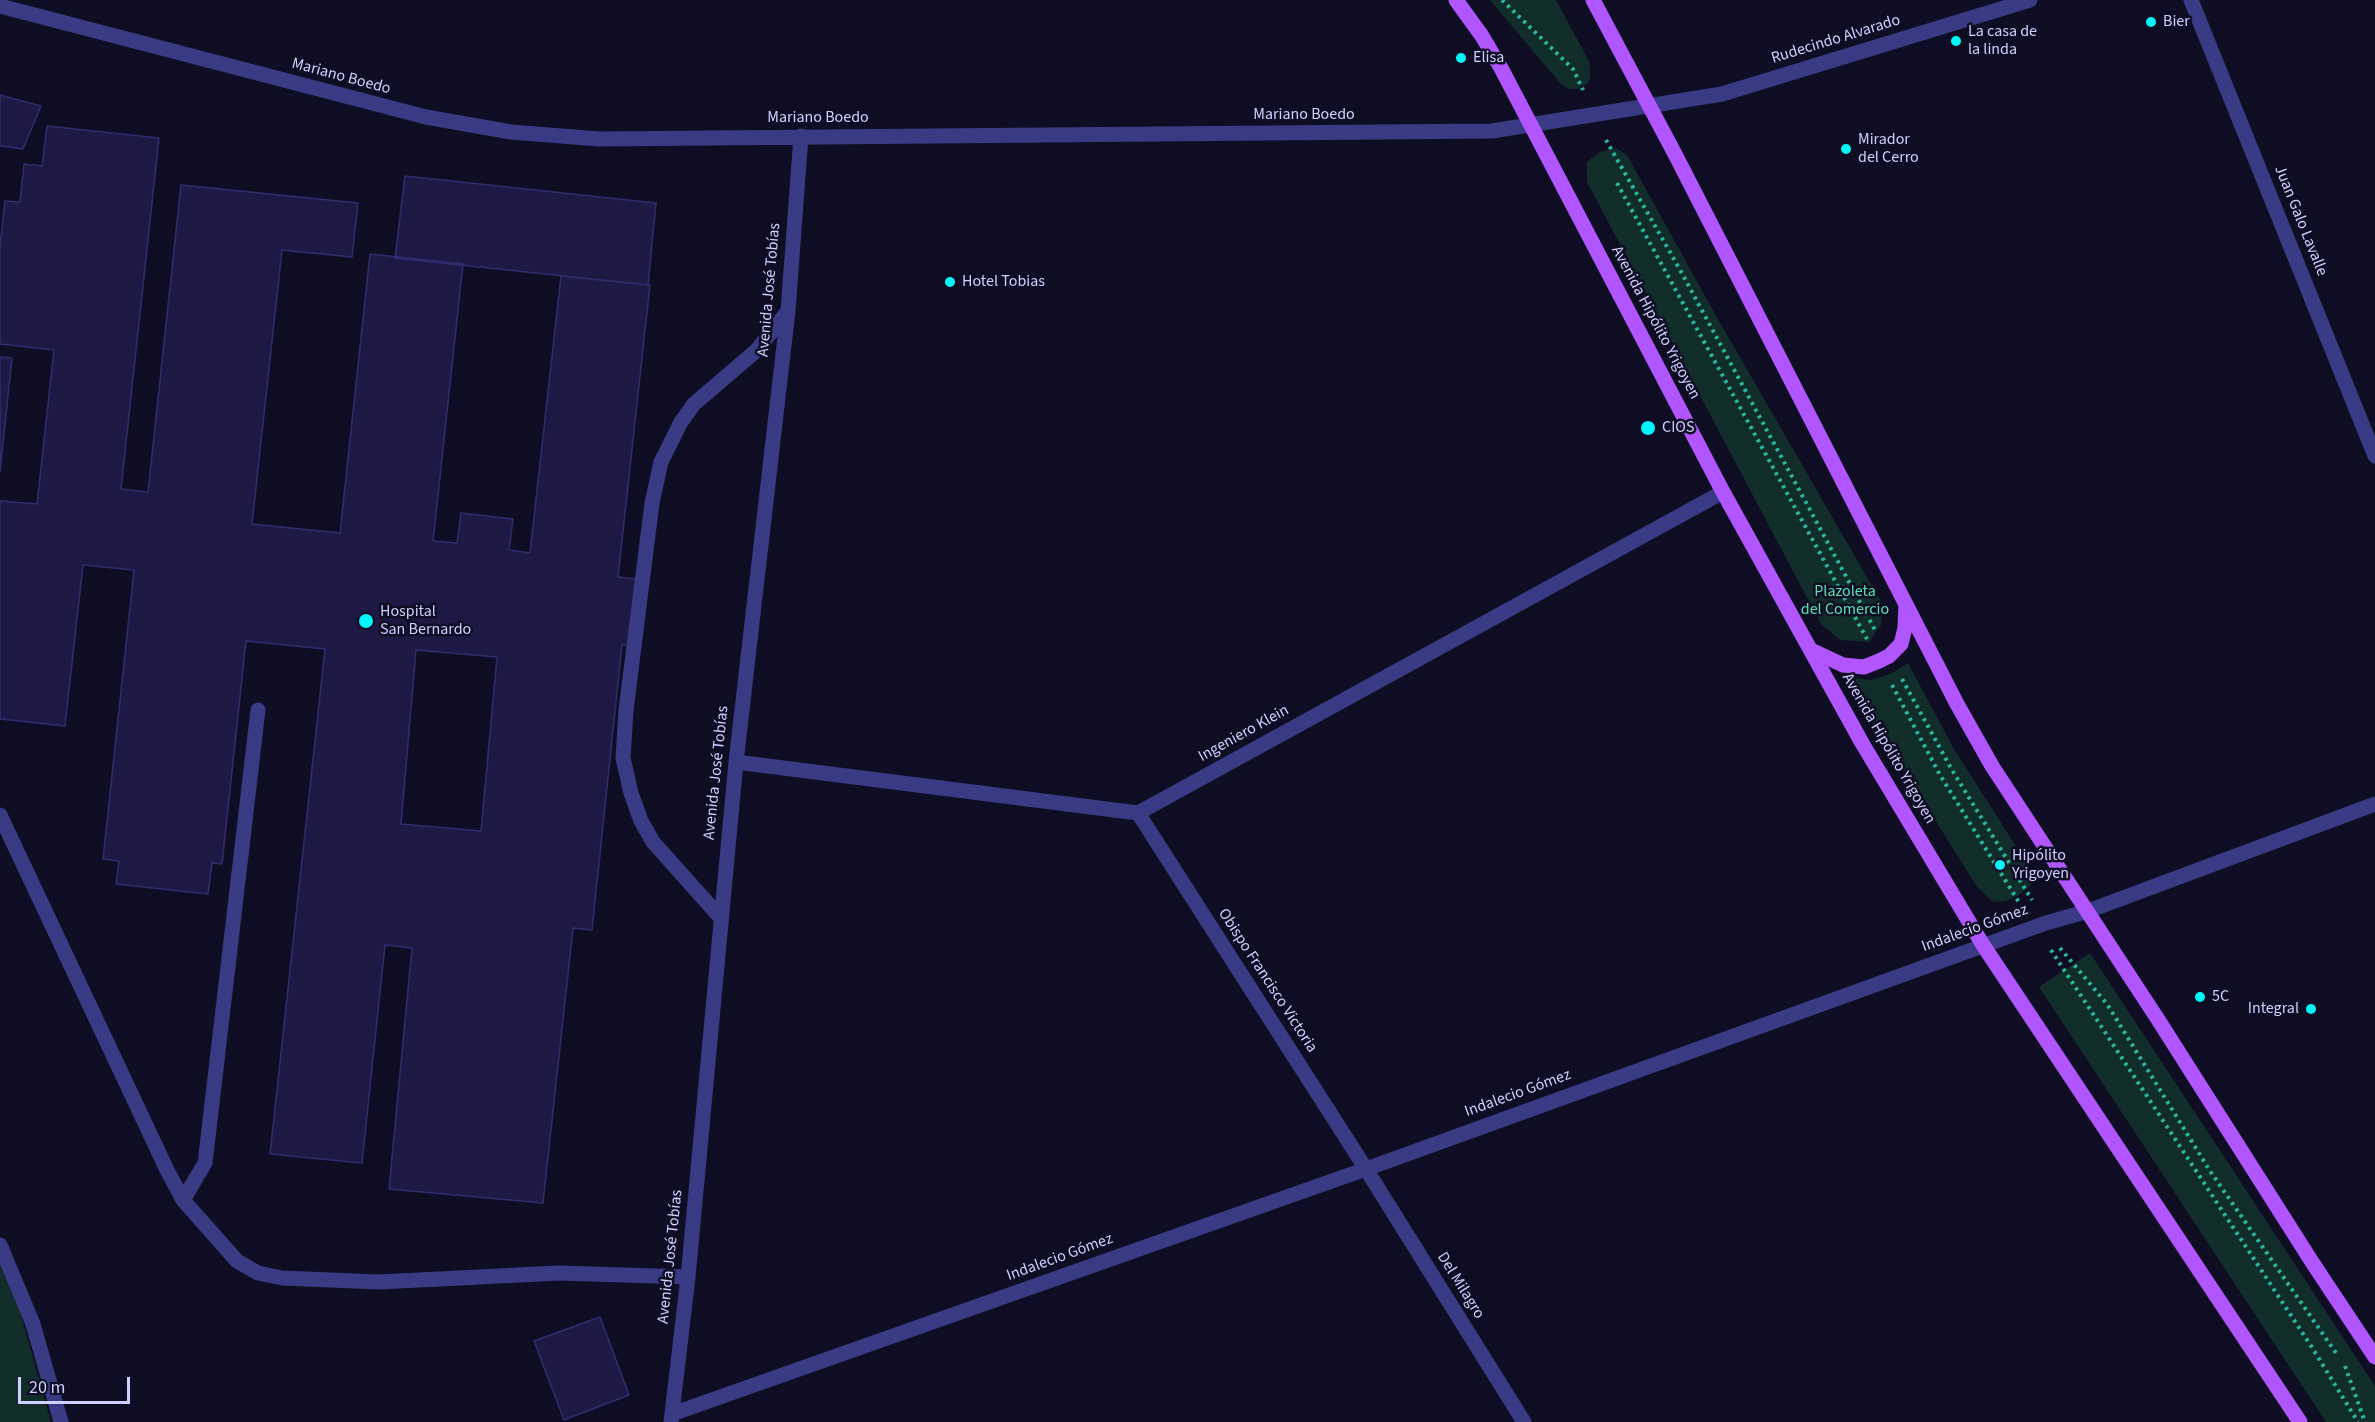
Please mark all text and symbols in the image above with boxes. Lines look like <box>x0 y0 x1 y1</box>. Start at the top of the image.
street label: Rudecindo Alvarado <box>1769 11 1903 69</box>
place label: Bier <box>2163 12 2190 32</box>
marker: Bier <box>2144 15 2158 29</box>
place label: La casa de la linda <box>1968 22 2037 60</box>
marker: La casa de la linda <box>1949 34 1963 48</box>
place label: Elisa <box>1473 48 1504 68</box>
marker: Elisa <box>1454 51 1468 65</box>
street label: Mariano Boedo <box>290 55 392 99</box>
street label: Mariano Boedo <box>1253 105 1355 125</box>
street label: Mariano Boedo <box>767 108 869 128</box>
place label: Mirador del Cerro <box>1858 130 1919 168</box>
marker: Mirador del Cerro <box>1839 142 1853 156</box>
street label: Juan Galo Lavalle <box>2269 163 2331 279</box>
street label: Avenida José Tobías <box>755 222 785 358</box>
street label: Avenida Hipólito Yrigoyen <box>1606 243 1704 403</box>
place label: Hotel Tobias <box>962 272 1045 292</box>
marker: Hotel Tobias <box>943 275 957 289</box>
place label: CIOS <box>1662 418 1695 438</box>
marker: CIOS <box>1639 419 1657 437</box>
park label: Plazoleta del Comercio <box>1801 582 1889 620</box>
place label: Hospital San Bernardo <box>380 602 471 640</box>
marker: Hospital San Bernardo <box>357 612 375 630</box>
street label: Avenida Hipólito Yrigoyen <box>1837 670 1939 828</box>
street label: Ingeniero Klein <box>1195 701 1293 767</box>
street label: Avenida José Tobías <box>700 705 734 841</box>
place label: Hipólito Yrigoyen <box>2012 846 2069 884</box>
marker: Hipólito Yrigoyen <box>1993 858 2007 872</box>
street label: Indalecio Gómez <box>1919 901 2031 957</box>
street label: Obispo Francisco Victoria <box>1213 905 1321 1057</box>
place label: 5C <box>2212 987 2229 1007</box>
marker: 5C <box>2193 990 2207 1004</box>
place label: Integral <box>2248 999 2299 1019</box>
marker: Integral <box>2304 1002 2318 1016</box>
street label: Indalecio Gómez <box>1462 1066 1574 1122</box>
street label: Avenida José Tobías <box>654 1189 688 1325</box>
street label: Indalecio Gómez <box>1004 1230 1116 1286</box>
street label: Del Milagro <box>1432 1249 1488 1323</box>
scale bar <box>21 1365 134 1403</box>
text: 20 m <box>29 1375 65 1400</box>

